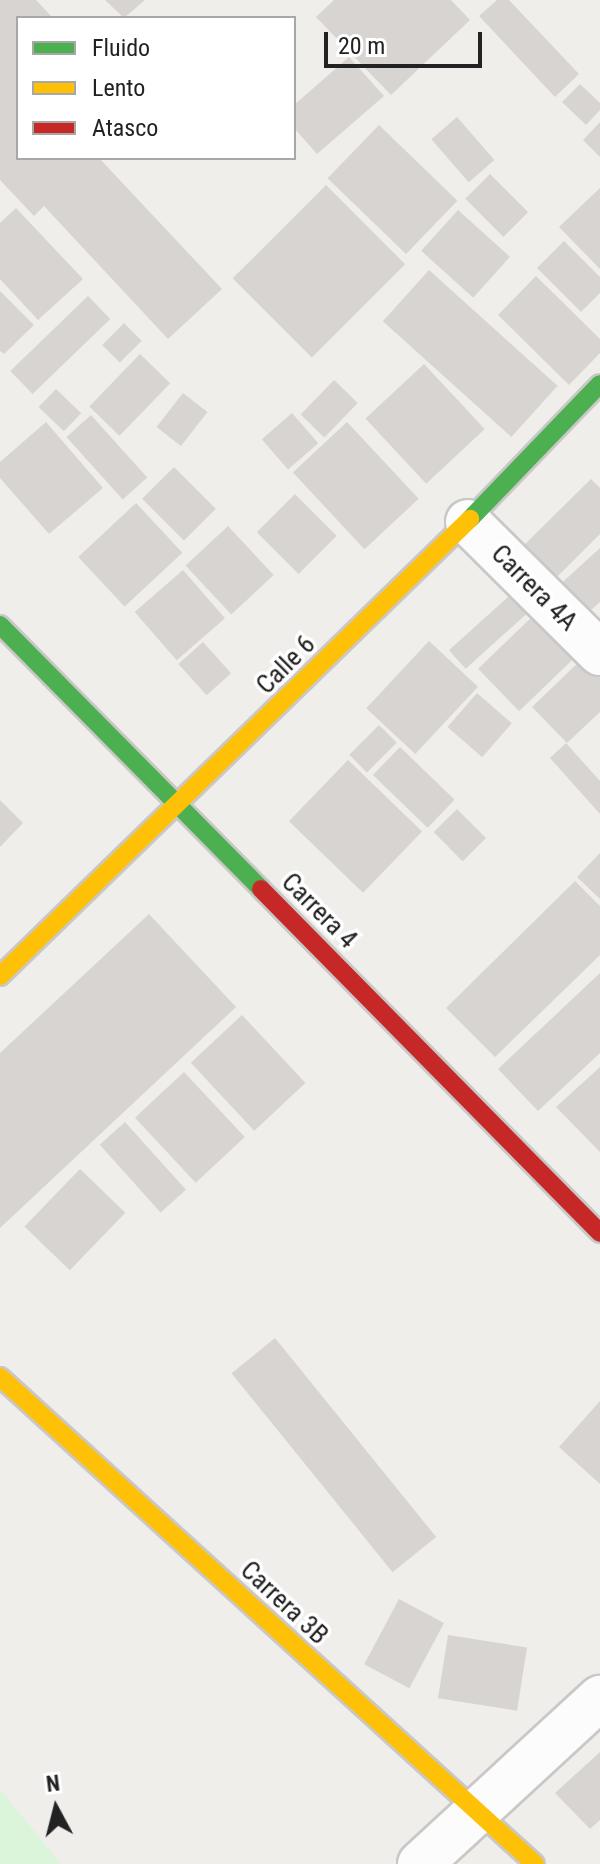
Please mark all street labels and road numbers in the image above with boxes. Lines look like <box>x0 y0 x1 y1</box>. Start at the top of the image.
street label: Carrera 4A <box>485 539 583 637</box>
street label: Calle 6 <box>250 629 322 701</box>
street label: Carrera 4 <box>275 867 363 955</box>
street label: Carrera 3B <box>234 1555 334 1651</box>

